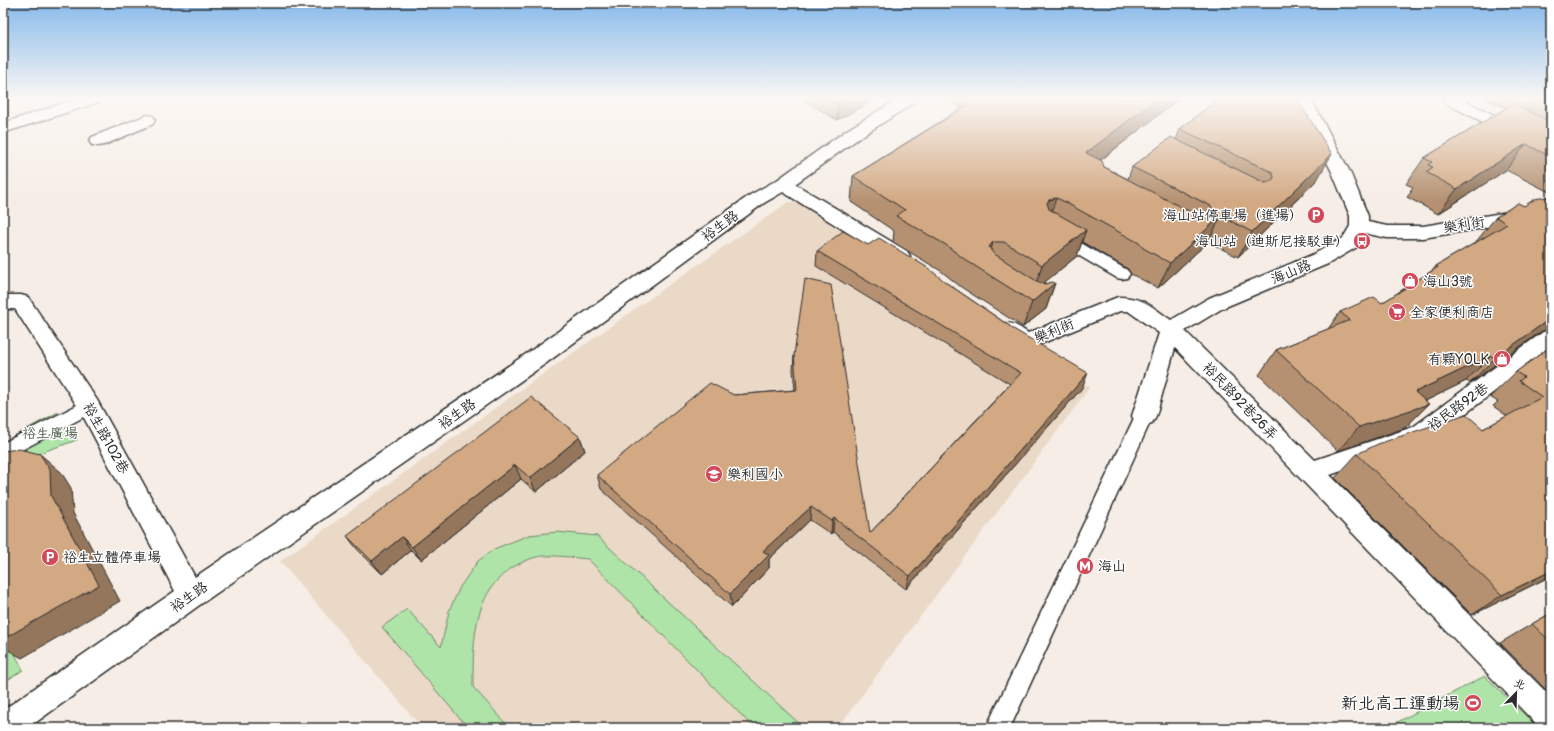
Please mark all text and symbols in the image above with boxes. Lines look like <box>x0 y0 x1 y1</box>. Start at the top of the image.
parking icon: 海山站停車場（進場） <box>1306 205 1326 225</box>
street label: 裕生路 <box>698 207 742 245</box>
place label: 海山站停車場（進場） <box>1163 207 1303 224</box>
street label: 樂利街 <box>1442 213 1486 237</box>
bus stop icon: 海山站（迪斯尼接駁車） <box>1352 231 1372 251</box>
place label: 海山站（迪斯尼接駁車） <box>1195 233 1349 250</box>
street label: 海山路 <box>1268 256 1314 288</box>
shop icon: 海山3號 <box>1400 271 1420 291</box>
place label: 海山3號 <box>1423 273 1473 290</box>
supermarket icon: 全家便利商店 <box>1387 302 1407 322</box>
place label: 全家便利商店 <box>1410 304 1494 321</box>
street label: 樂利街 <box>1031 315 1077 347</box>
shop icon: 有顆YOLK <box>1492 349 1512 369</box>
place label: 有顆YOLK <box>1428 351 1490 368</box>
street label: 裕民路92巷26弄 <box>1199 359 1281 443</box>
street label: 裕民路92巷 <box>1424 379 1493 435</box>
street label: 裕生路 <box>435 395 479 433</box>
street label: 裕生路102巷 <box>79 399 133 477</box>
park label: 裕生廣場 <box>22 425 78 442</box>
school or university icon: 樂利國小 <box>704 464 724 484</box>
place label: 樂利國小 <box>727 466 783 483</box>
parking icon: 裕生立體停車場 <box>40 547 60 567</box>
place label: 裕生立體停車場 <box>63 549 161 566</box>
metro station icon: 海山 <box>1075 556 1095 576</box>
place label: 海山 <box>1098 558 1126 575</box>
street label: 裕生路 <box>167 578 211 616</box>
north arrow <box>1496 673 1536 713</box>
text: 北 <box>1512 676 1527 692</box>
place label: 新北高工運動場 <box>1341 693 1460 714</box>
sports icon: 新北高工運動場 <box>1463 693 1483 713</box>

